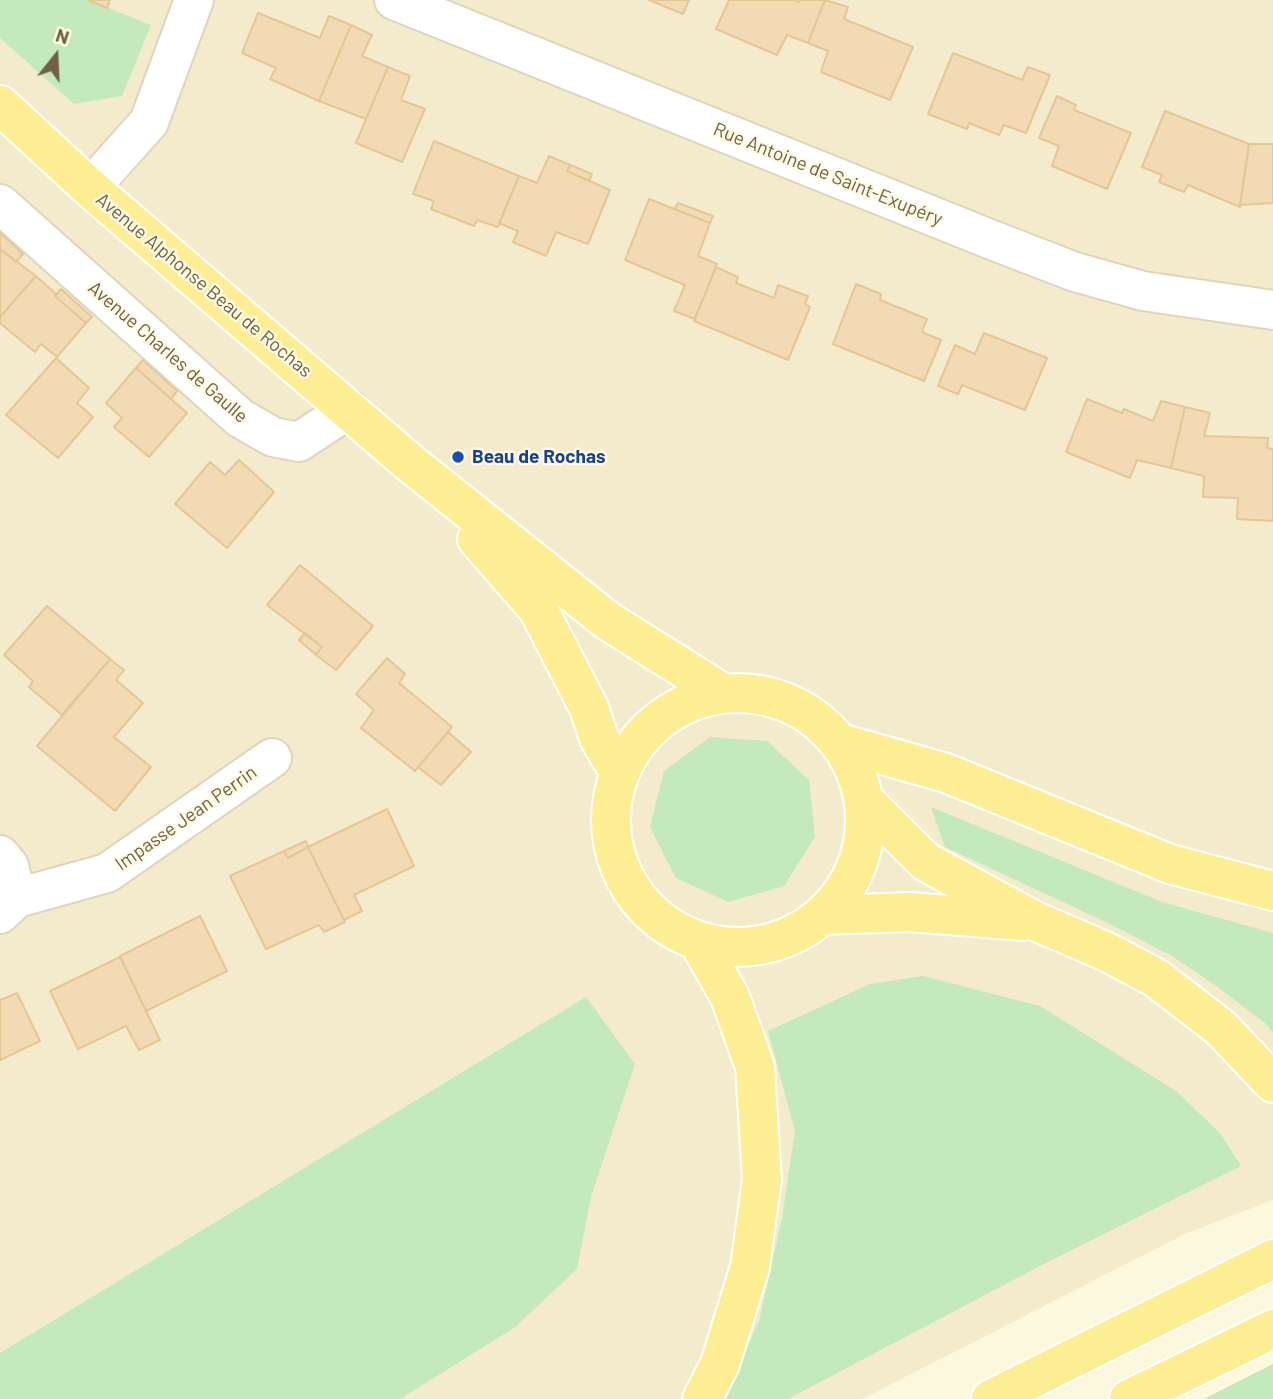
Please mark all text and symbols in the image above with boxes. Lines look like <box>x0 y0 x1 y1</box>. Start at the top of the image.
north arrow <box>21 21 91 91</box>
text: N <box>53 23 72 48</box>
street label: Rue Antoine de Saint-Exupéry <box>710 118 946 230</box>
street label: Avenue Alphonse Beau de Rochas <box>91 188 317 382</box>
street label: Avenue Charles de Gaulle <box>83 276 253 428</box>
place label: Beau de Rochas <box>472 446 605 468</box>
marker: Beau de Rochas <box>450 449 466 465</box>
street label: Impasse Jean Perrin <box>111 761 261 875</box>

